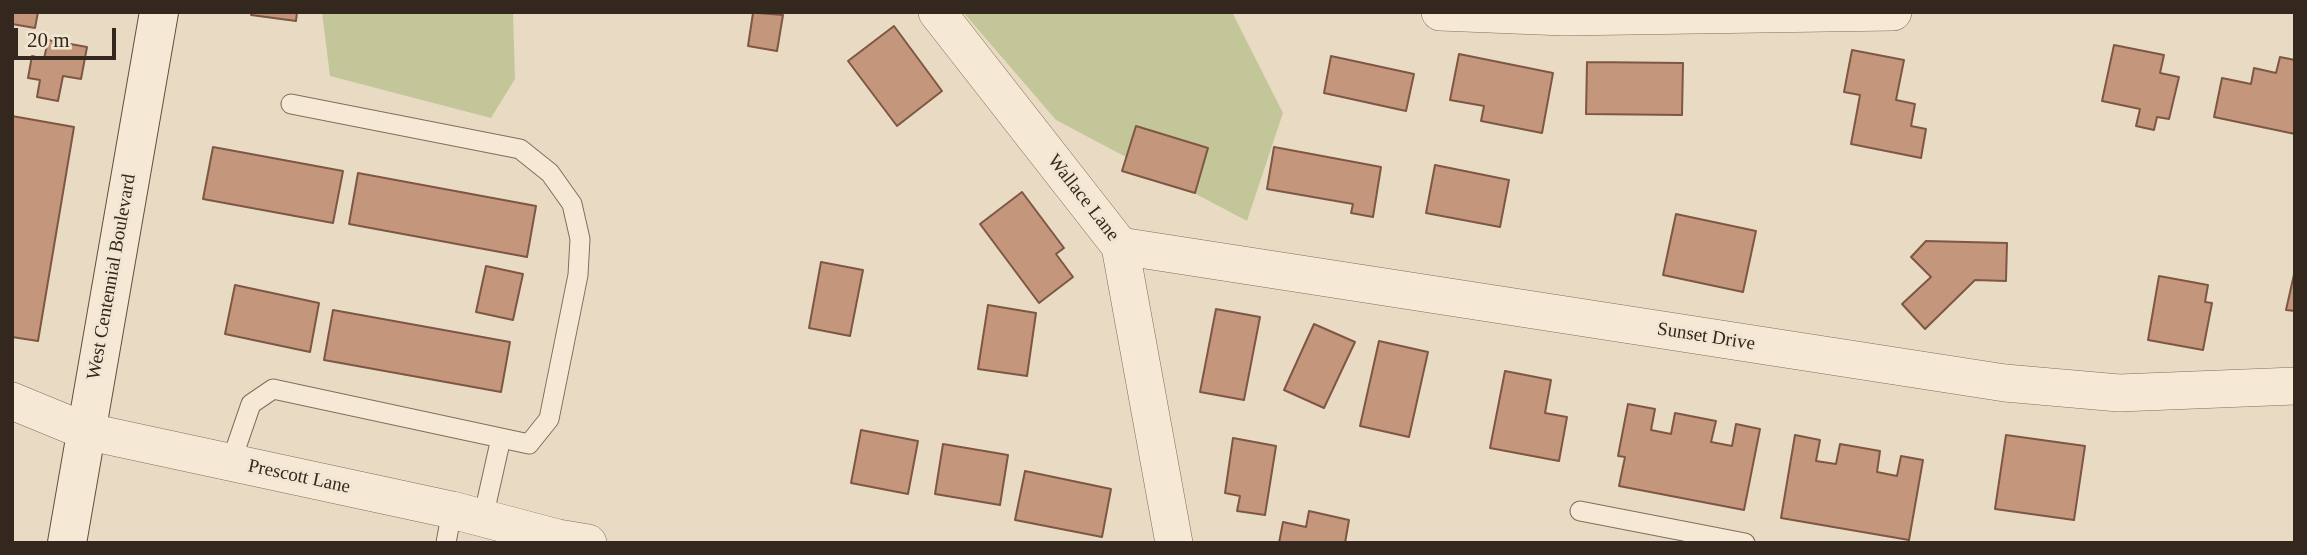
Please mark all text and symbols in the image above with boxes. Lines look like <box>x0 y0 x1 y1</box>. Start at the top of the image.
scale bar <box>18 14 119 58</box>
text: 20 m <box>27 28 70 52</box>
street label: Wallace Lane <box>1042 150 1124 246</box>
street label: West Centennial Boulevard <box>83 172 141 382</box>
street label: Sunset Drive <box>1655 318 1757 356</box>
street label: Prescott Lane <box>246 455 352 499</box>

